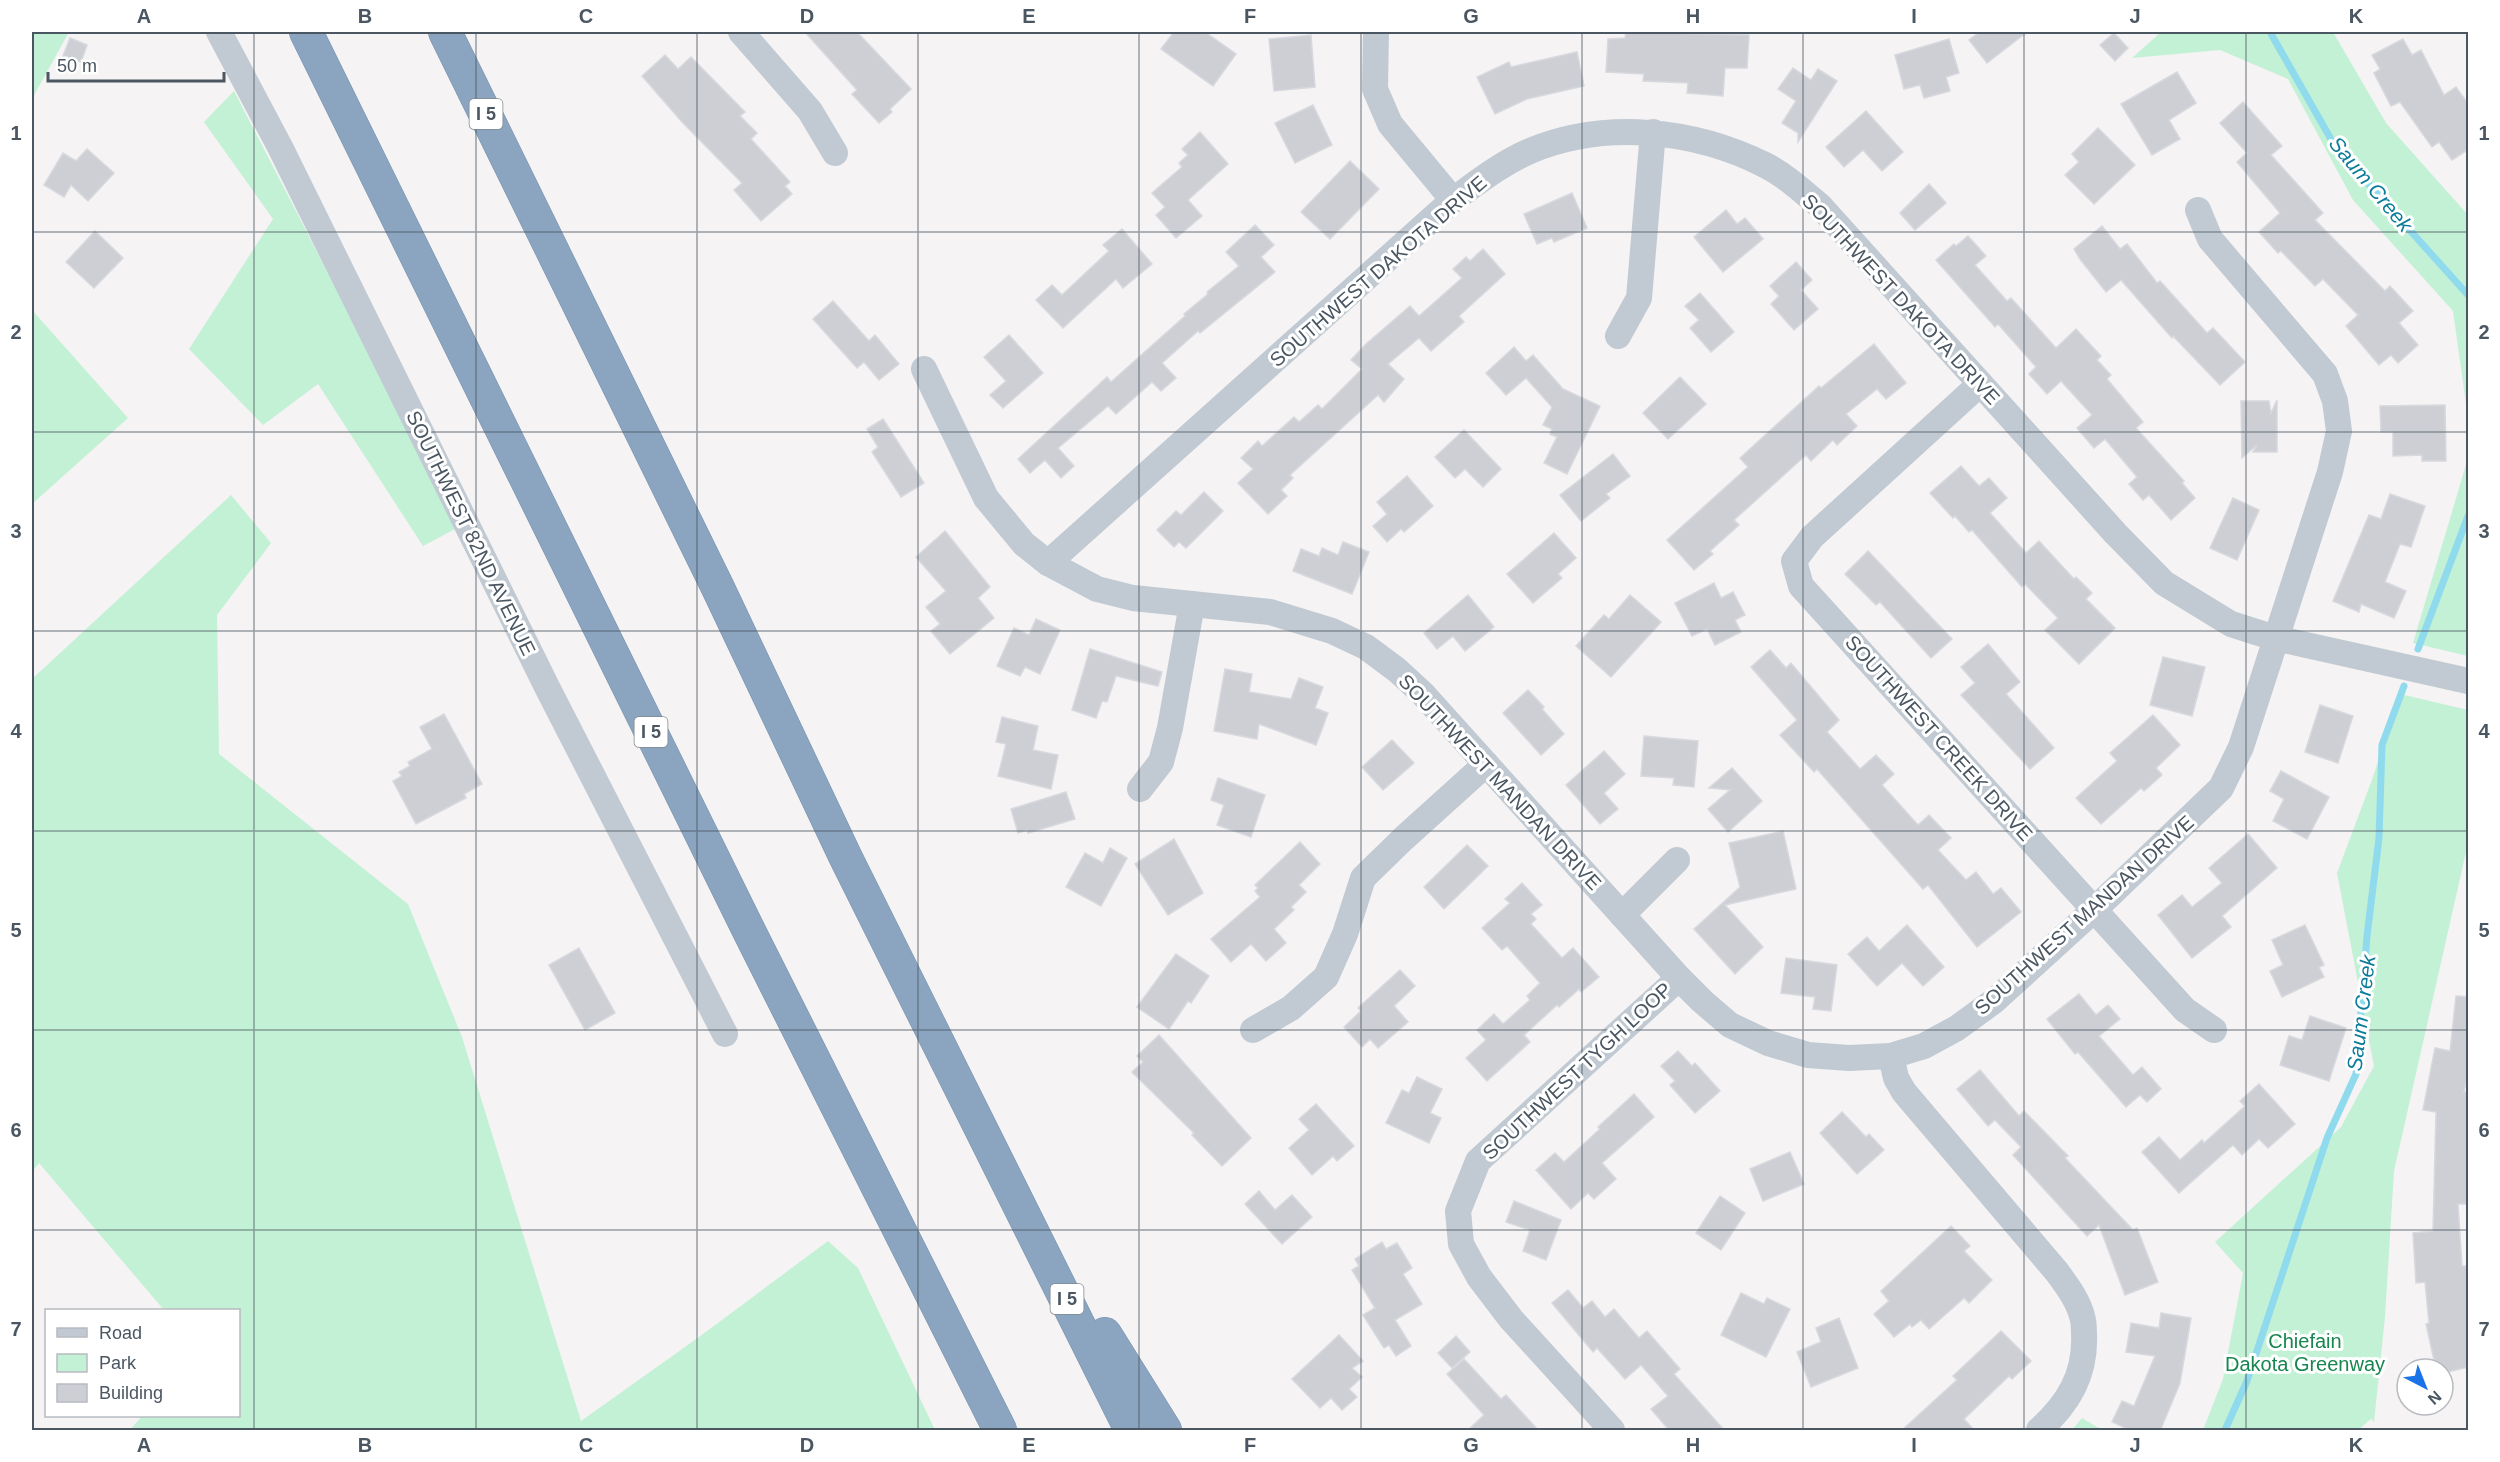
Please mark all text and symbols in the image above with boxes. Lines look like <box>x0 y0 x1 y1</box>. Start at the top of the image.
text: A <box>137 5 151 27</box>
text: B <box>358 5 372 27</box>
text: C <box>579 5 593 27</box>
text: D <box>800 5 814 27</box>
text: E <box>1022 5 1036 27</box>
text: F <box>1244 5 1256 27</box>
text: G <box>1463 5 1479 27</box>
text: H <box>1686 5 1700 27</box>
text: I <box>1911 5 1917 27</box>
text: J <box>2129 5 2141 27</box>
text: K <box>2349 5 2364 27</box>
scale bar <box>48 45 224 83</box>
text: 50 m <box>57 56 97 76</box>
road number: I 5 <box>470 99 502 129</box>
text: 1 <box>10 122 22 144</box>
text: 1 <box>2478 122 2490 144</box>
water label: Saum Creek <box>2325 132 2418 237</box>
street label: SOUTHWEST DAKOTA DRIVE <box>1265 171 1491 371</box>
street label: SOUTHWEST DAKOTA DRIVE <box>1798 189 2004 409</box>
text: 2 <box>10 321 22 343</box>
text: 2 <box>2478 321 2490 343</box>
street label: SOUTHWEST 82ND AVENUE <box>402 407 540 659</box>
text: 3 <box>10 520 22 542</box>
text: 3 <box>2478 520 2490 542</box>
street label: SOUTHWEST CREEK DRIVE <box>1841 631 2037 845</box>
street label: SOUTHWEST MANDAN DRIVE <box>1394 670 1606 894</box>
road number: I 5 <box>634 717 668 747</box>
text: 4 <box>10 720 22 742</box>
text: 4 <box>2478 720 2490 742</box>
street label: SOUTHWEST MANDAN DRIVE <box>1970 811 2198 1019</box>
text: 5 <box>10 919 22 941</box>
text: 5 <box>2478 919 2490 941</box>
water label: Saum Creek <box>2342 952 2380 1072</box>
street label: SOUTHWEST TYGH LOOP <box>1478 978 1676 1164</box>
text: 6 <box>10 1119 22 1141</box>
text: 6 <box>2478 1119 2490 1141</box>
road number: I 5 <box>1050 1284 1084 1314</box>
legend <box>45 1309 240 1417</box>
text: 7 <box>10 1318 22 1340</box>
text: 7 <box>2478 1318 2490 1340</box>
text: Road <box>99 1323 142 1343</box>
park label: Chiefain Dakota Greenway <box>2225 1330 2385 1375</box>
text: Park <box>99 1353 137 1373</box>
north arrow <box>2395 1357 2455 1417</box>
text: Building <box>99 1383 163 1403</box>
text: N <box>2425 1388 2445 1408</box>
text: A <box>137 1434 151 1456</box>
text: B <box>358 1434 372 1456</box>
text: C <box>579 1434 593 1456</box>
text: D <box>800 1434 814 1456</box>
text: E <box>1022 1434 1036 1456</box>
text: F <box>1244 1434 1256 1456</box>
text: G <box>1463 1434 1479 1456</box>
text: H <box>1686 1434 1700 1456</box>
text: I <box>1911 1434 1917 1456</box>
text: J <box>2129 1434 2141 1456</box>
text: K <box>2349 1434 2364 1456</box>

